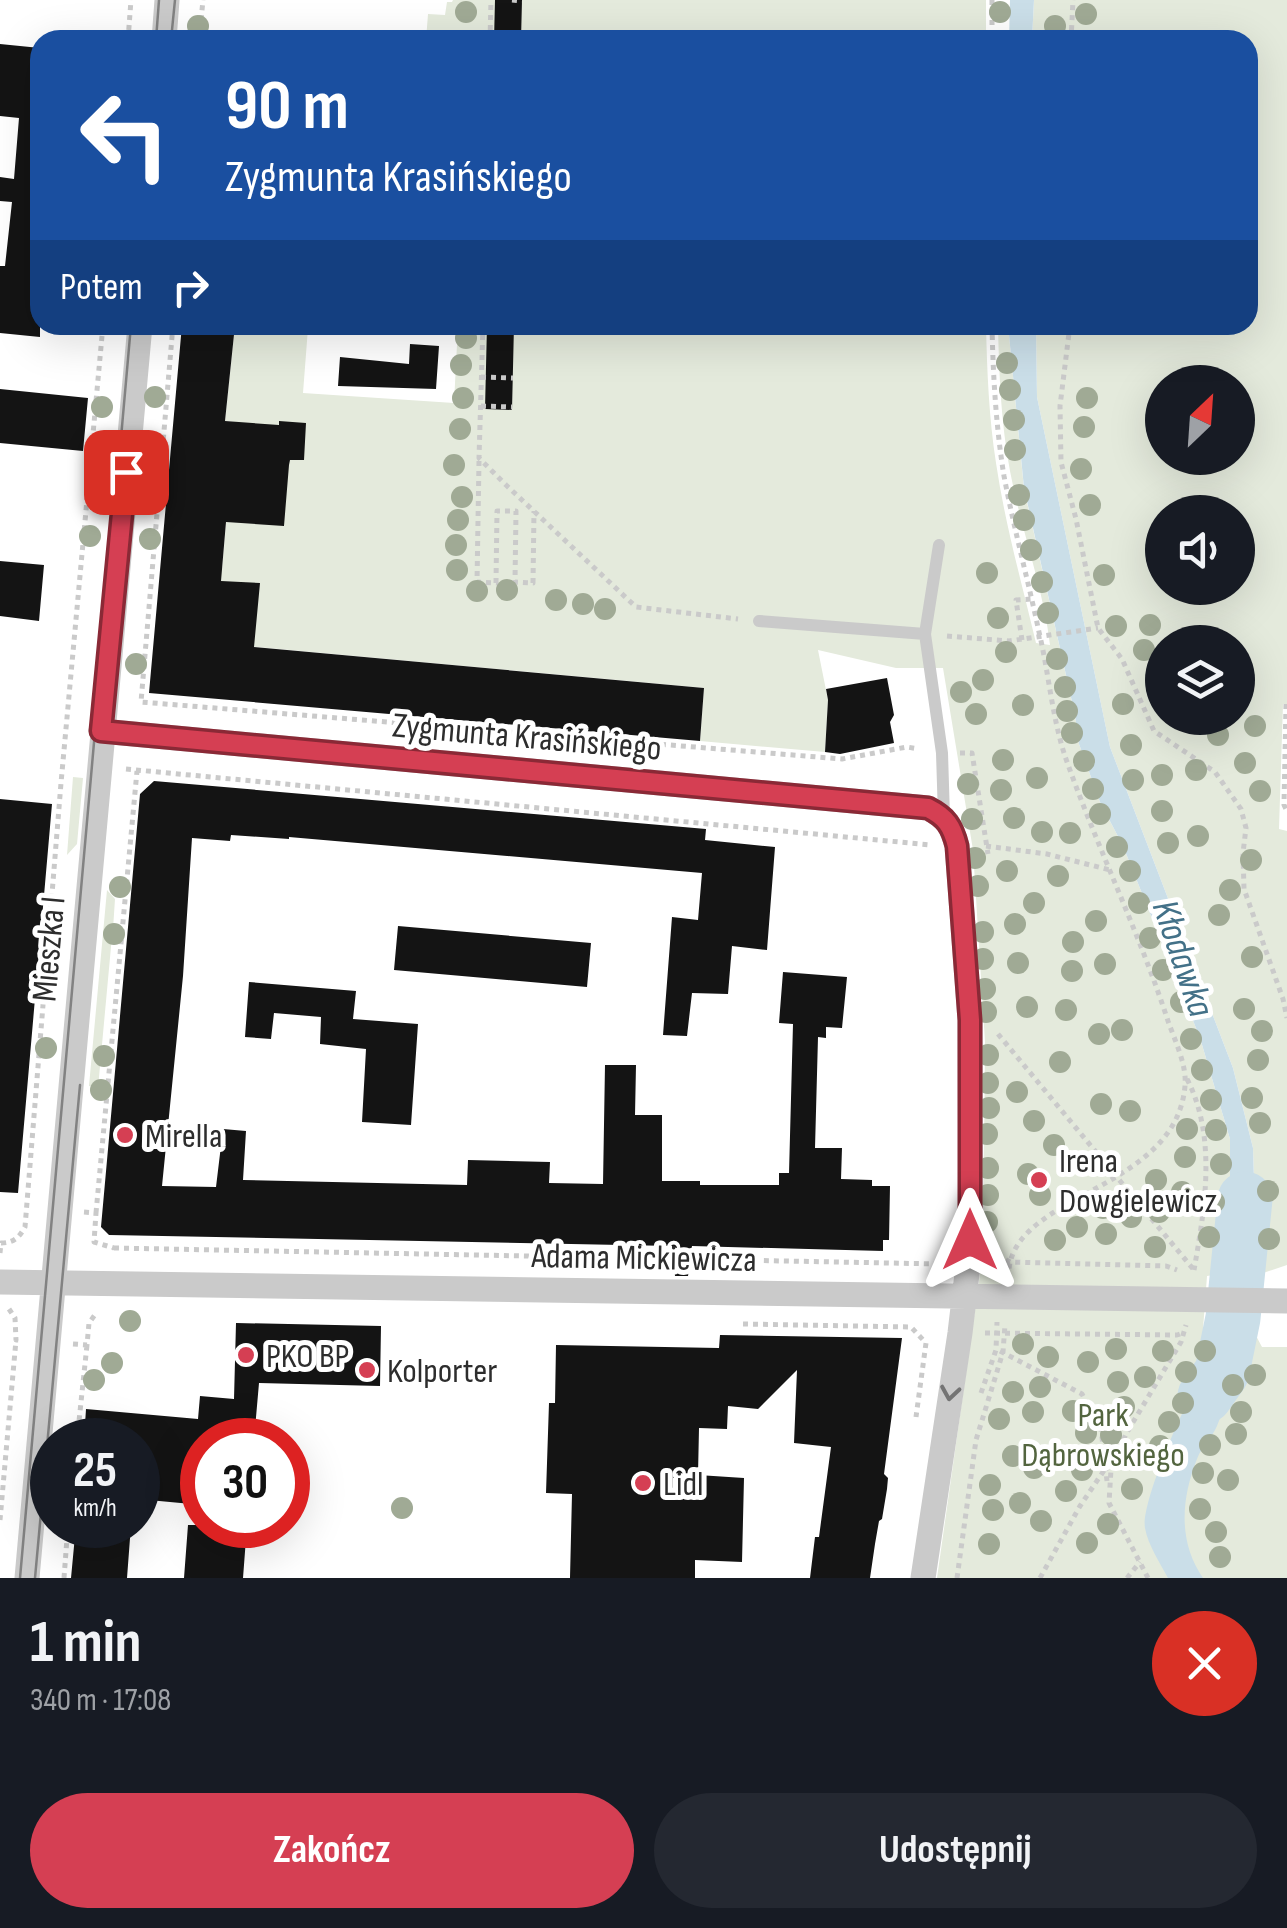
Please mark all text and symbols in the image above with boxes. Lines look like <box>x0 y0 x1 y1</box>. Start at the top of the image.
text: 90 m <box>225 65 349 149</box>
icon: left <box>60 70 190 200</box>
text: Zygmunta Krasińskiego <box>225 150 572 205</box>
icon: right <box>163 260 218 315</box>
text: Potem <box>60 265 143 310</box>
north arrow <box>1145 365 1255 475</box>
map controls <box>1145 365 1255 735</box>
pin <box>84 430 169 515</box>
icon: arrive <box>99 445 154 500</box>
button: sound <box>1145 495 1255 605</box>
button: layers <box>1145 625 1255 735</box>
street label: Zygmunta Krasińskiego <box>391 704 663 771</box>
water label: Kłodawka <box>1142 894 1223 1023</box>
street label: Mieszka I <box>23 895 76 1004</box>
place label: Mirella <box>145 1115 222 1158</box>
marker: Mirella <box>114 1124 136 1146</box>
place label: Irena Dowgielewicz <box>1059 1140 1217 1223</box>
marker: Irena Dowgielewicz <box>1028 1169 1050 1191</box>
position arrow <box>918 1188 1022 1292</box>
street label: Adama Mickiewicza <box>530 1235 757 1282</box>
place label: PKO BP <box>266 1335 349 1378</box>
marker: PKO BP <box>235 1344 257 1366</box>
place label: Kolporter <box>387 1350 497 1393</box>
marker: Kolporter <box>356 1359 378 1381</box>
one-way arrow <box>940 1385 961 1401</box>
park label: Park Dąbrowskiego <box>1021 1394 1185 1477</box>
speed limit sign: 30 <box>180 1418 310 1548</box>
text: 25 <box>73 1441 117 1501</box>
place label: Lidl <box>663 1463 704 1506</box>
marker: Lidl <box>632 1472 654 1494</box>
text: km/h <box>73 1493 117 1524</box>
text: 1 min <box>30 1607 142 1679</box>
button: close <box>1152 1611 1257 1716</box>
text: 340 m · 17:08 <box>30 1681 171 1720</box>
button: Zakończ <box>30 1793 634 1908</box>
button: Udostępnij <box>654 1793 1257 1908</box>

